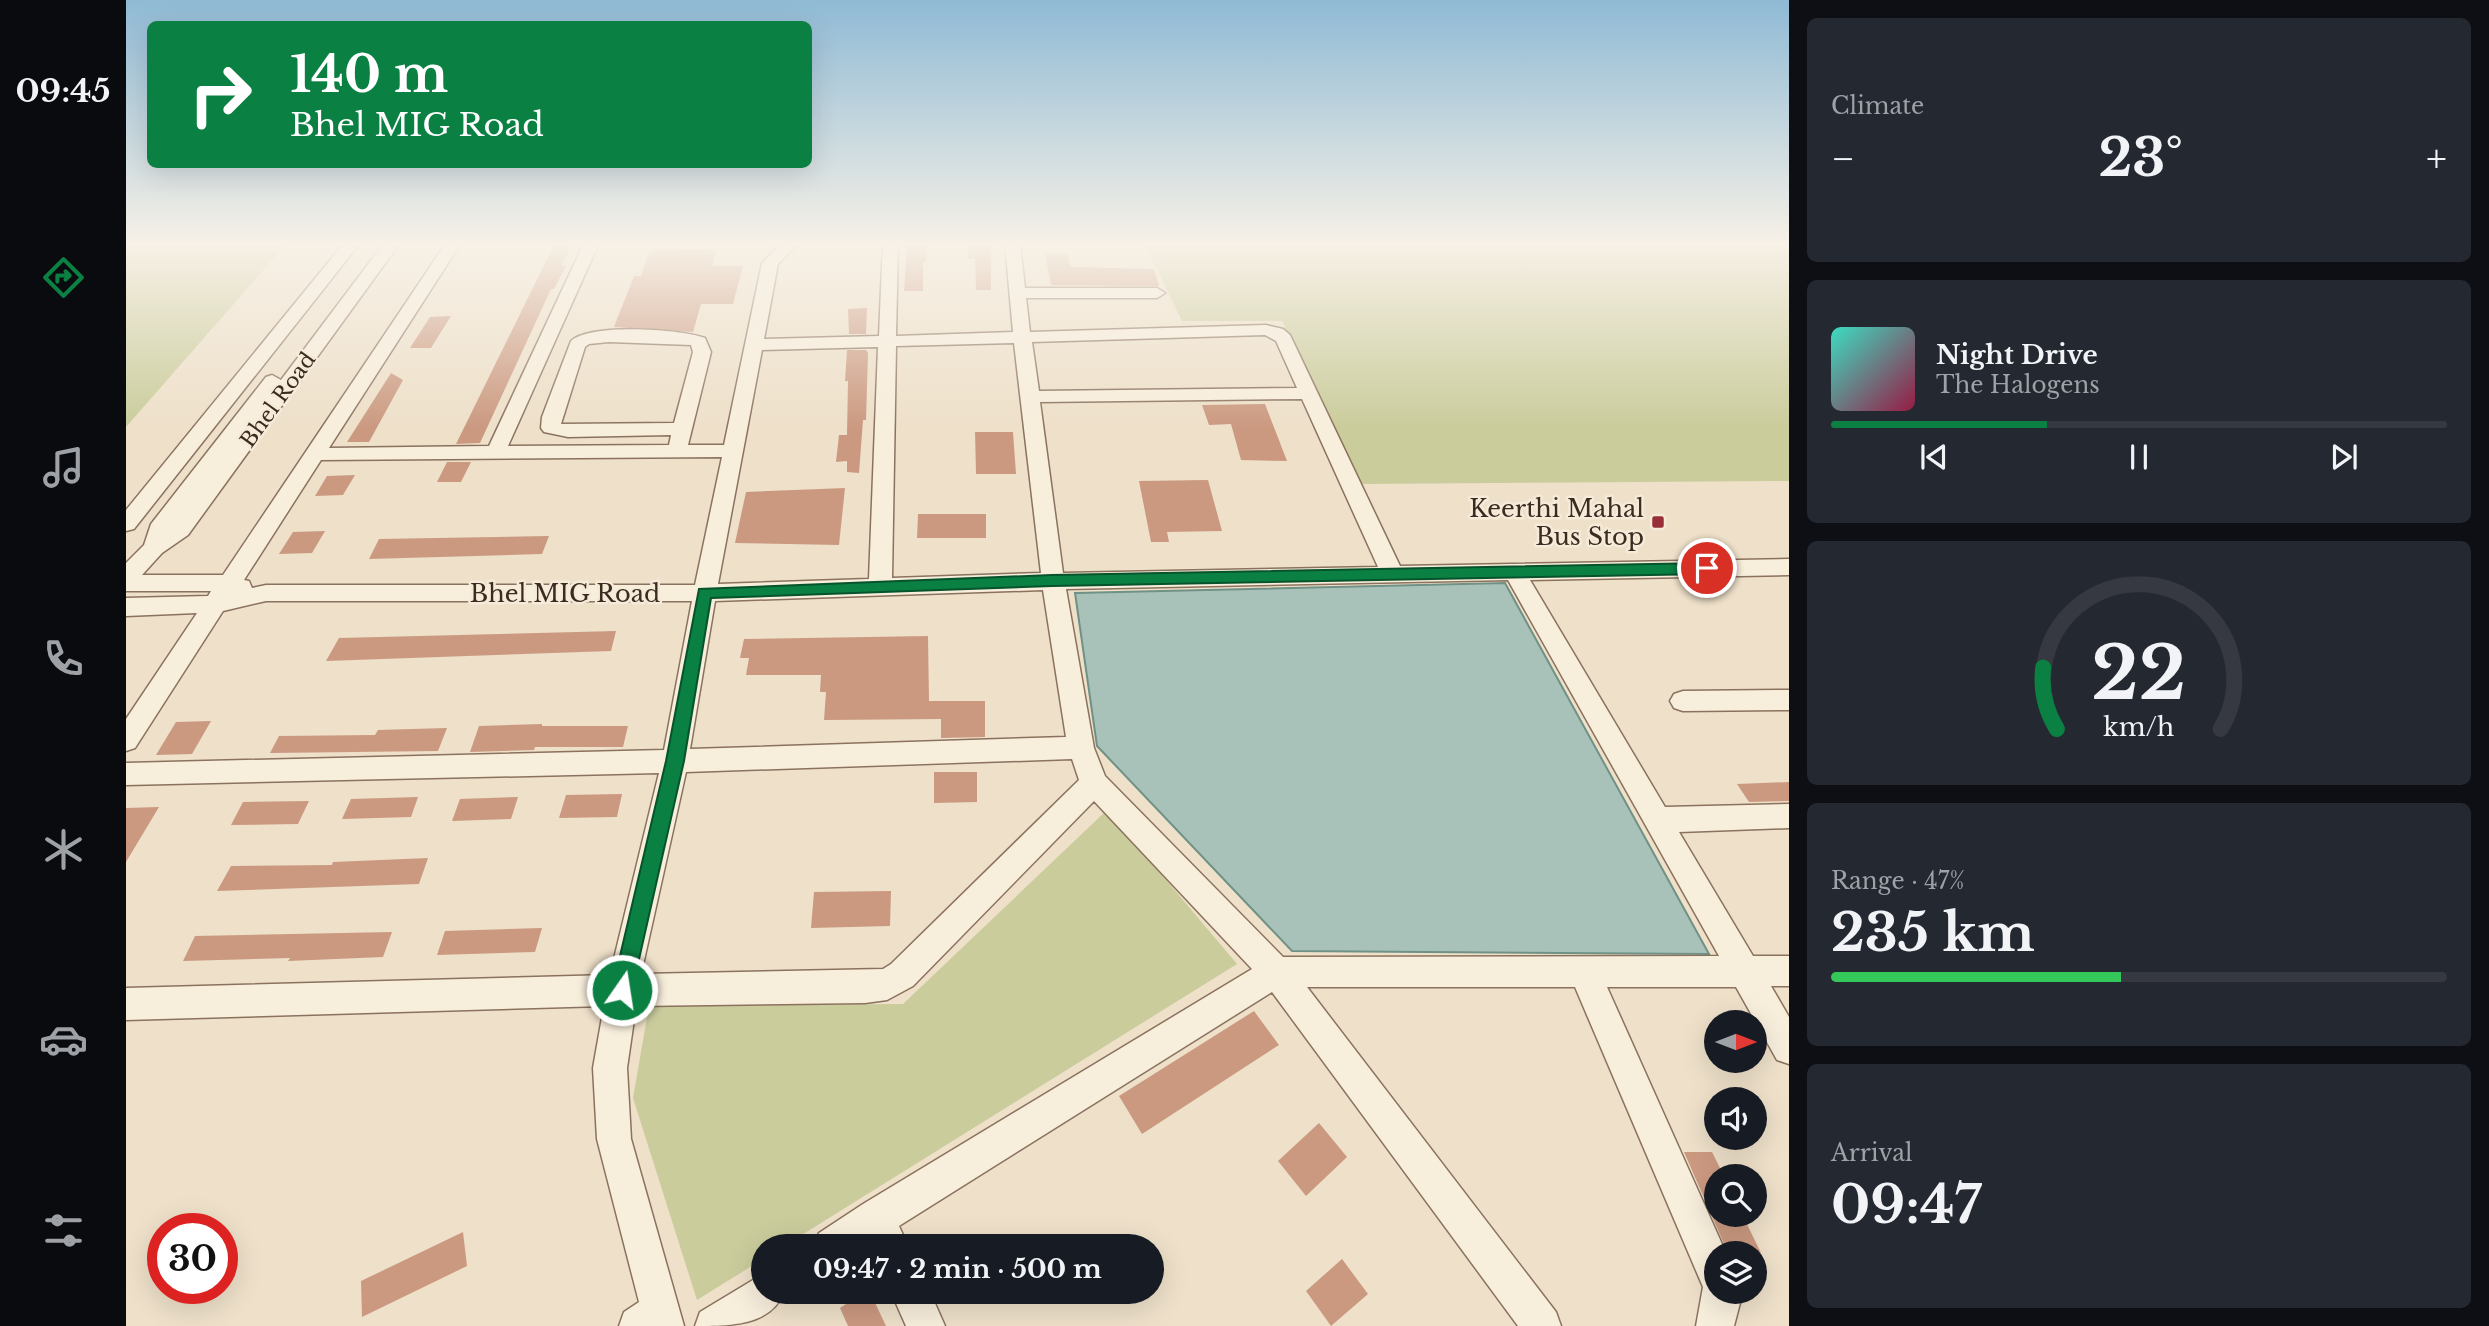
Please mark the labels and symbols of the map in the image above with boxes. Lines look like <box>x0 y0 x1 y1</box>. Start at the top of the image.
street label: Bhel Road <box>235 347 321 453</box>
place label: Keerthi Mahal Bus Stop <box>1469 494 1644 551</box>
marker: Keerthi Mahal Bus Stop <box>1650 514 1666 530</box>
pin <box>1677 538 1737 598</box>
street label: Bhel MIG Road <box>470 579 660 608</box>
position arrow <box>585 953 659 1027</box>
north arrow <box>1704 1010 1768 1073</box>
speed limit sign: 30 <box>147 1213 238 1304</box>

